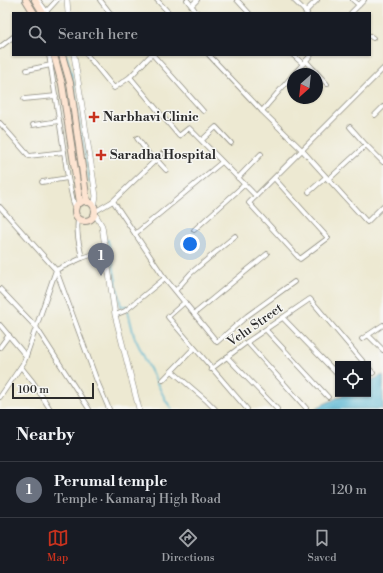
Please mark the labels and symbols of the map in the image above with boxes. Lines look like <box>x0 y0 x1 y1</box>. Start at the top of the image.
north arrow <box>287 68 323 104</box>
place label: Narbhavi Clinic <box>103 109 199 125</box>
marker: Narbhavi Clinic <box>88 111 100 123</box>
place label: Saradha Hospital <box>110 147 217 163</box>
marker: Saradha Hospital <box>95 149 107 161</box>
your location <box>180 234 200 254</box>
pin: 1 <box>88 243 114 276</box>
street label: Velu Street <box>223 300 286 350</box>
scale bar <box>12 381 94 400</box>

